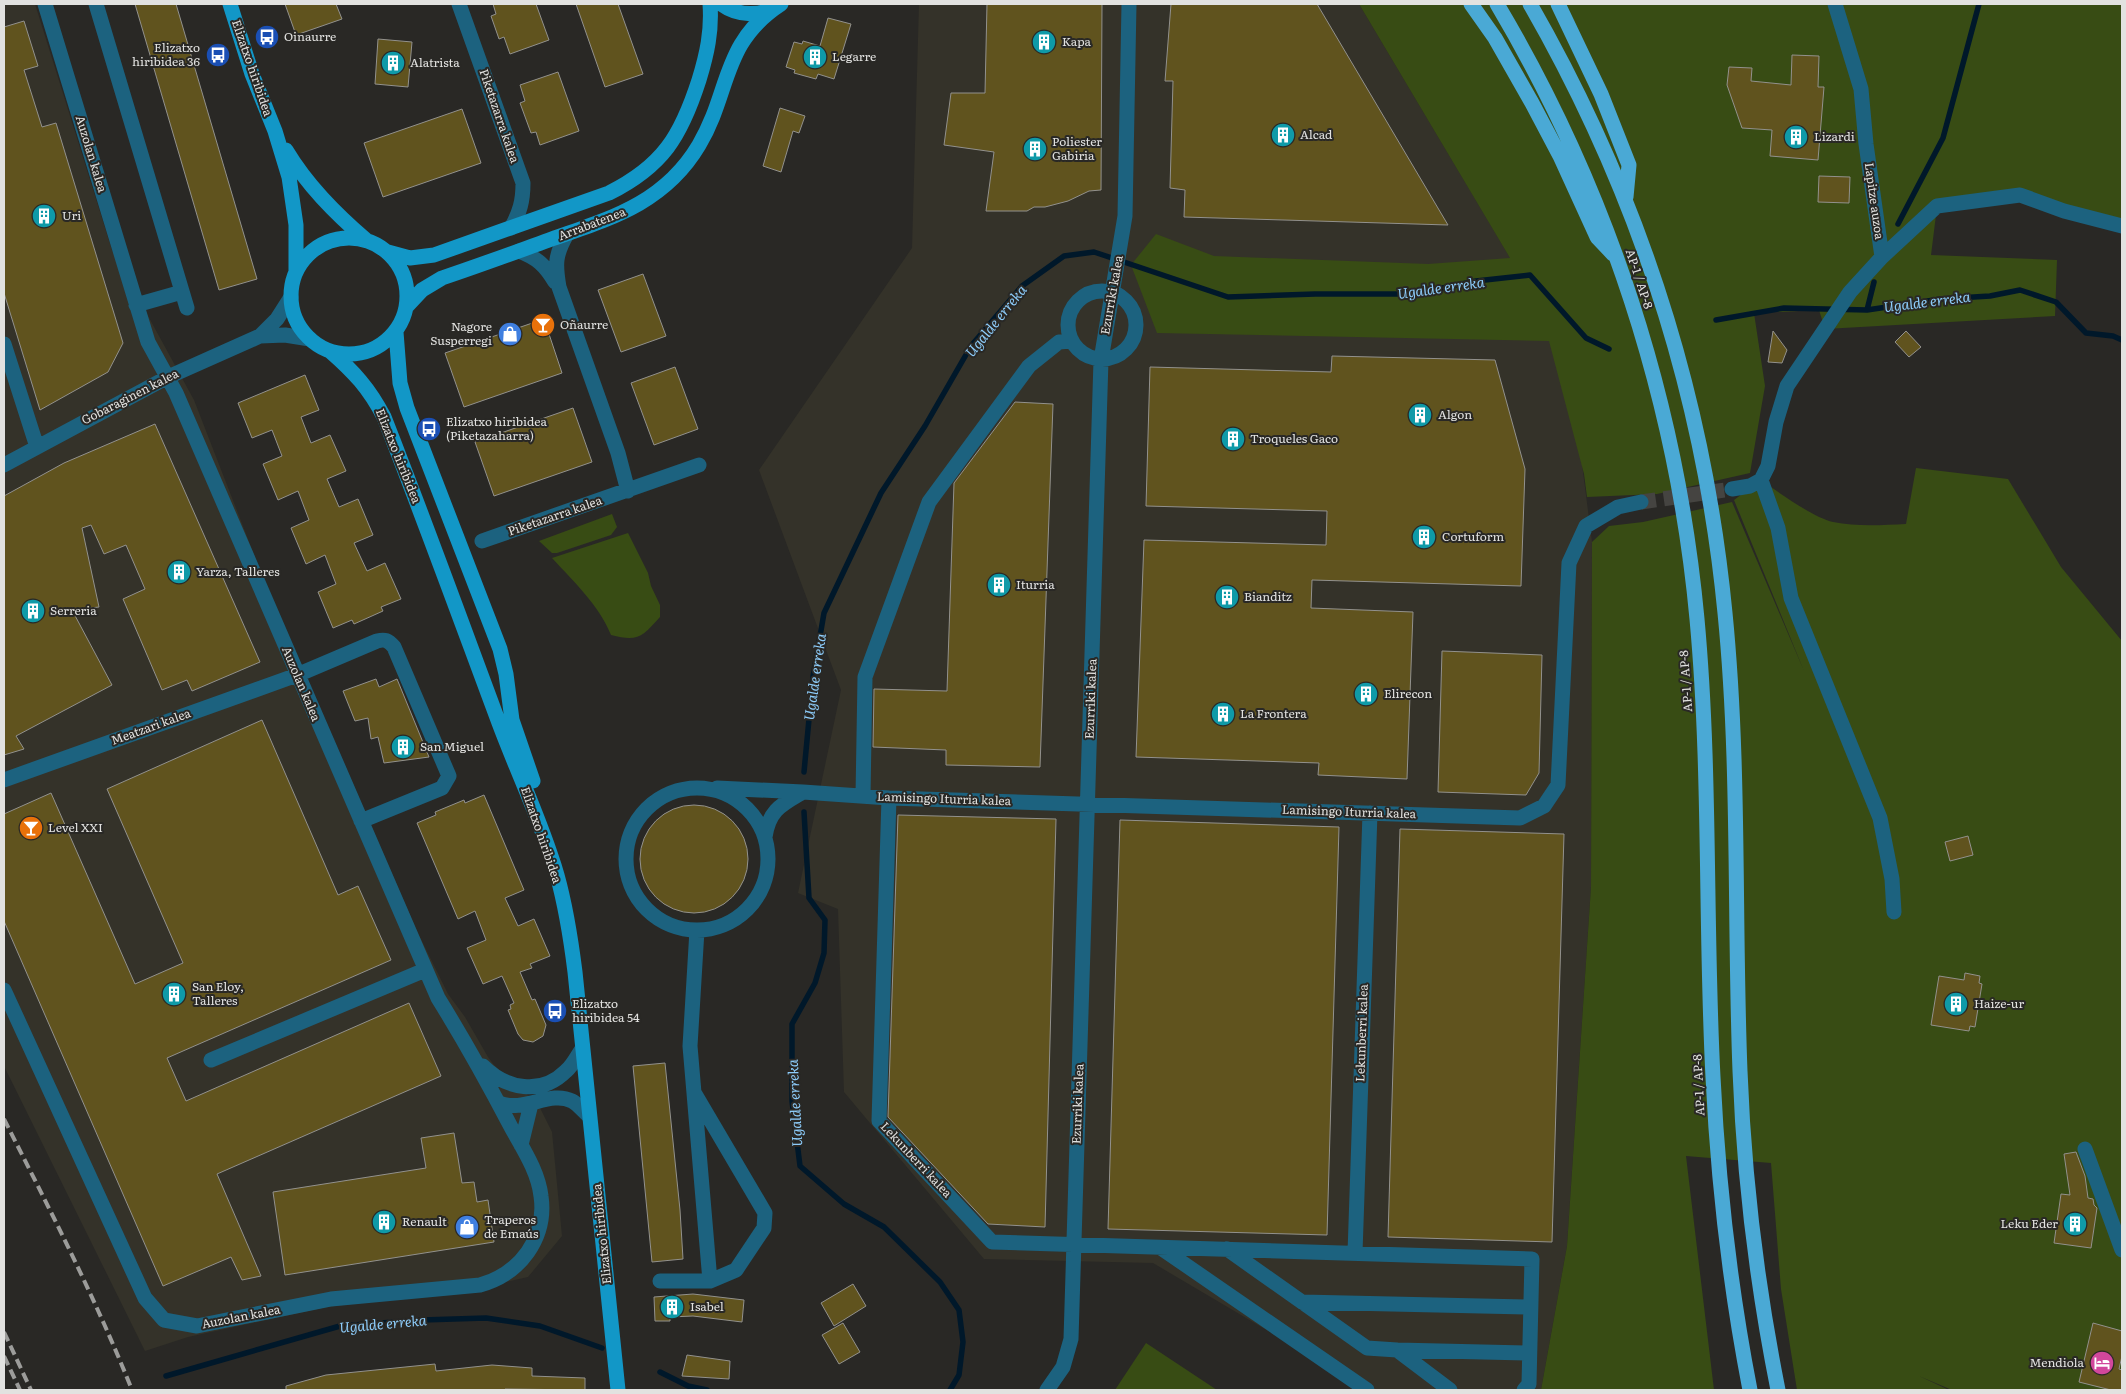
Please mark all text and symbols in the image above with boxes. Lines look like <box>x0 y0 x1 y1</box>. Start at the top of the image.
street label: Elizatxo hiribidea <box>228 17 278 119</box>
bus stop icon: Oinaurre <box>254 24 280 50</box>
place label: Oinaurre <box>284 27 336 45</box>
building icon: Kapa <box>1031 29 1057 55</box>
place label: Kapa <box>1062 32 1092 50</box>
place label: Elizatxo hiribidea 36 <box>132 38 201 70</box>
bus stop icon: Elizatxo hiribidea 36 <box>205 42 231 68</box>
building icon: Legarre <box>802 44 828 70</box>
place label: Legarre <box>832 47 876 65</box>
building icon: Alatrista <box>380 50 406 76</box>
place label: Alatrista <box>410 53 460 71</box>
street label: Piketazarra kalea <box>475 66 525 166</box>
street label: Auzolan kalea <box>72 113 112 195</box>
building icon: Alcad <box>1270 122 1296 148</box>
building icon: Lizardi <box>1783 124 1809 150</box>
place label: Alcad <box>1300 125 1333 143</box>
place label: Lizardi <box>1814 127 1855 145</box>
place label: Poliester Gabiria <box>1052 132 1102 164</box>
building icon: Poliester Gabiria <box>1022 136 1048 162</box>
street label: Lapitze auzoa <box>1861 161 1889 241</box>
street label: Arrabatenea <box>555 202 628 244</box>
building icon: Uri <box>31 203 57 229</box>
place label: Uri <box>62 206 81 224</box>
street label: AP-1 / AP-8 <box>1622 246 1658 311</box>
street label: Ezurriki kalea <box>1095 253 1127 336</box>
water label: Ugalde erreka <box>1396 271 1486 303</box>
water label: Ugalde erreka <box>960 280 1031 361</box>
water label: Ugalde erreka <box>1882 286 1972 316</box>
bar icon: Oñaurre <box>530 312 556 338</box>
place label: Oñaurre <box>560 315 608 333</box>
place label: Nagore Susperregi <box>430 317 492 349</box>
shop icon: Nagore Susperregi <box>497 321 523 347</box>
street label: Gobaraginen kalea <box>78 364 182 428</box>
building icon: Algon <box>1407 402 1433 428</box>
street label: Elizatxo hiribidea <box>372 405 426 506</box>
place label: Algon <box>1438 405 1472 423</box>
place label: Elizatxo hiribidea (Piketazaharra) <box>446 412 547 444</box>
bus stop icon: Elizatxo hiribidea (Piketazaharra) <box>416 416 442 442</box>
building icon: Troqueles Gaco <box>1220 426 1246 452</box>
place label: Troqueles Gaco <box>1250 429 1338 447</box>
street label: Piketazarra kalea <box>505 490 605 540</box>
building icon: Cortuform <box>1411 524 1437 550</box>
place label: Cortuform <box>1442 527 1504 545</box>
building icon: Yarza, Talleres <box>166 559 192 585</box>
place label: Yarza, Talleres <box>196 562 280 580</box>
building icon: Iturria <box>986 572 1012 598</box>
place label: Iturria <box>1016 575 1055 593</box>
building icon: Bianditz <box>1214 584 1240 610</box>
place label: Bianditz <box>1244 587 1292 605</box>
building icon: Serreria <box>20 598 46 624</box>
place label: Serreria <box>50 601 97 619</box>
water label: Ugalde erreka <box>798 632 830 722</box>
street label: Auzolan kalea <box>278 643 326 724</box>
street label: AP-1 / AP-8 <box>1674 649 1696 713</box>
street label: Ezurriki kalea <box>1080 658 1100 740</box>
building icon: Elirecon <box>1353 681 1379 707</box>
place label: Elirecon <box>1384 684 1432 702</box>
building icon: La Frontera <box>1210 701 1236 727</box>
street label: Meatzari kalea <box>108 703 194 749</box>
place label: La Frontera <box>1240 704 1307 722</box>
building icon: San Miguel <box>390 734 416 760</box>
place label: San Miguel <box>420 737 484 755</box>
street label: Elizatxo hiribidea <box>517 784 567 886</box>
street label: Lamisingo Iturria kalea <box>877 787 1012 809</box>
street label: Lamisingo Iturria kalea <box>1282 800 1417 822</box>
bar icon: Level XXI <box>18 815 44 841</box>
place label: Level XXI <box>48 818 103 836</box>
place label: San Eloy, Talleres <box>192 977 244 1009</box>
building icon: San Eloy, Talleres <box>161 981 187 1007</box>
street label: Lekunberri kalea <box>1350 983 1372 1082</box>
building icon: Haize-ur <box>1943 991 1969 1017</box>
place label: Elizatxo hiribidea 54 <box>572 994 640 1026</box>
place label: Haize-ur <box>1974 994 2024 1012</box>
bus stop icon: Elizatxo hiribidea 54 <box>542 998 568 1024</box>
street label: AP-1 / AP-8 <box>1687 1053 1709 1116</box>
water label: Ugalde erreka <box>782 1059 806 1147</box>
street label: Ezurriki kalea <box>1067 1063 1087 1145</box>
street label: Lekunberri kalea <box>877 1117 957 1202</box>
street label: Elizatxo hiribidea <box>587 1182 615 1285</box>
building icon: Renault <box>371 1209 397 1235</box>
place label: Traperos de Emaús <box>484 1210 539 1242</box>
building icon: Leku Eder <box>2062 1211 2088 1237</box>
place label: Renault <box>402 1212 447 1230</box>
shop icon: Traperos de Emaús <box>454 1214 480 1240</box>
place label: Leku Eder <box>2000 1214 2058 1232</box>
building icon: Isabel <box>659 1294 685 1320</box>
place label: Isabel <box>690 1297 724 1315</box>
street label: Auzolan kalea <box>200 1299 282 1332</box>
water label: Ugalde erreka <box>338 1309 427 1337</box>
hotel icon: Mendiola <box>2089 1350 2115 1376</box>
place label: Mendiola <box>2030 1353 2085 1371</box>

